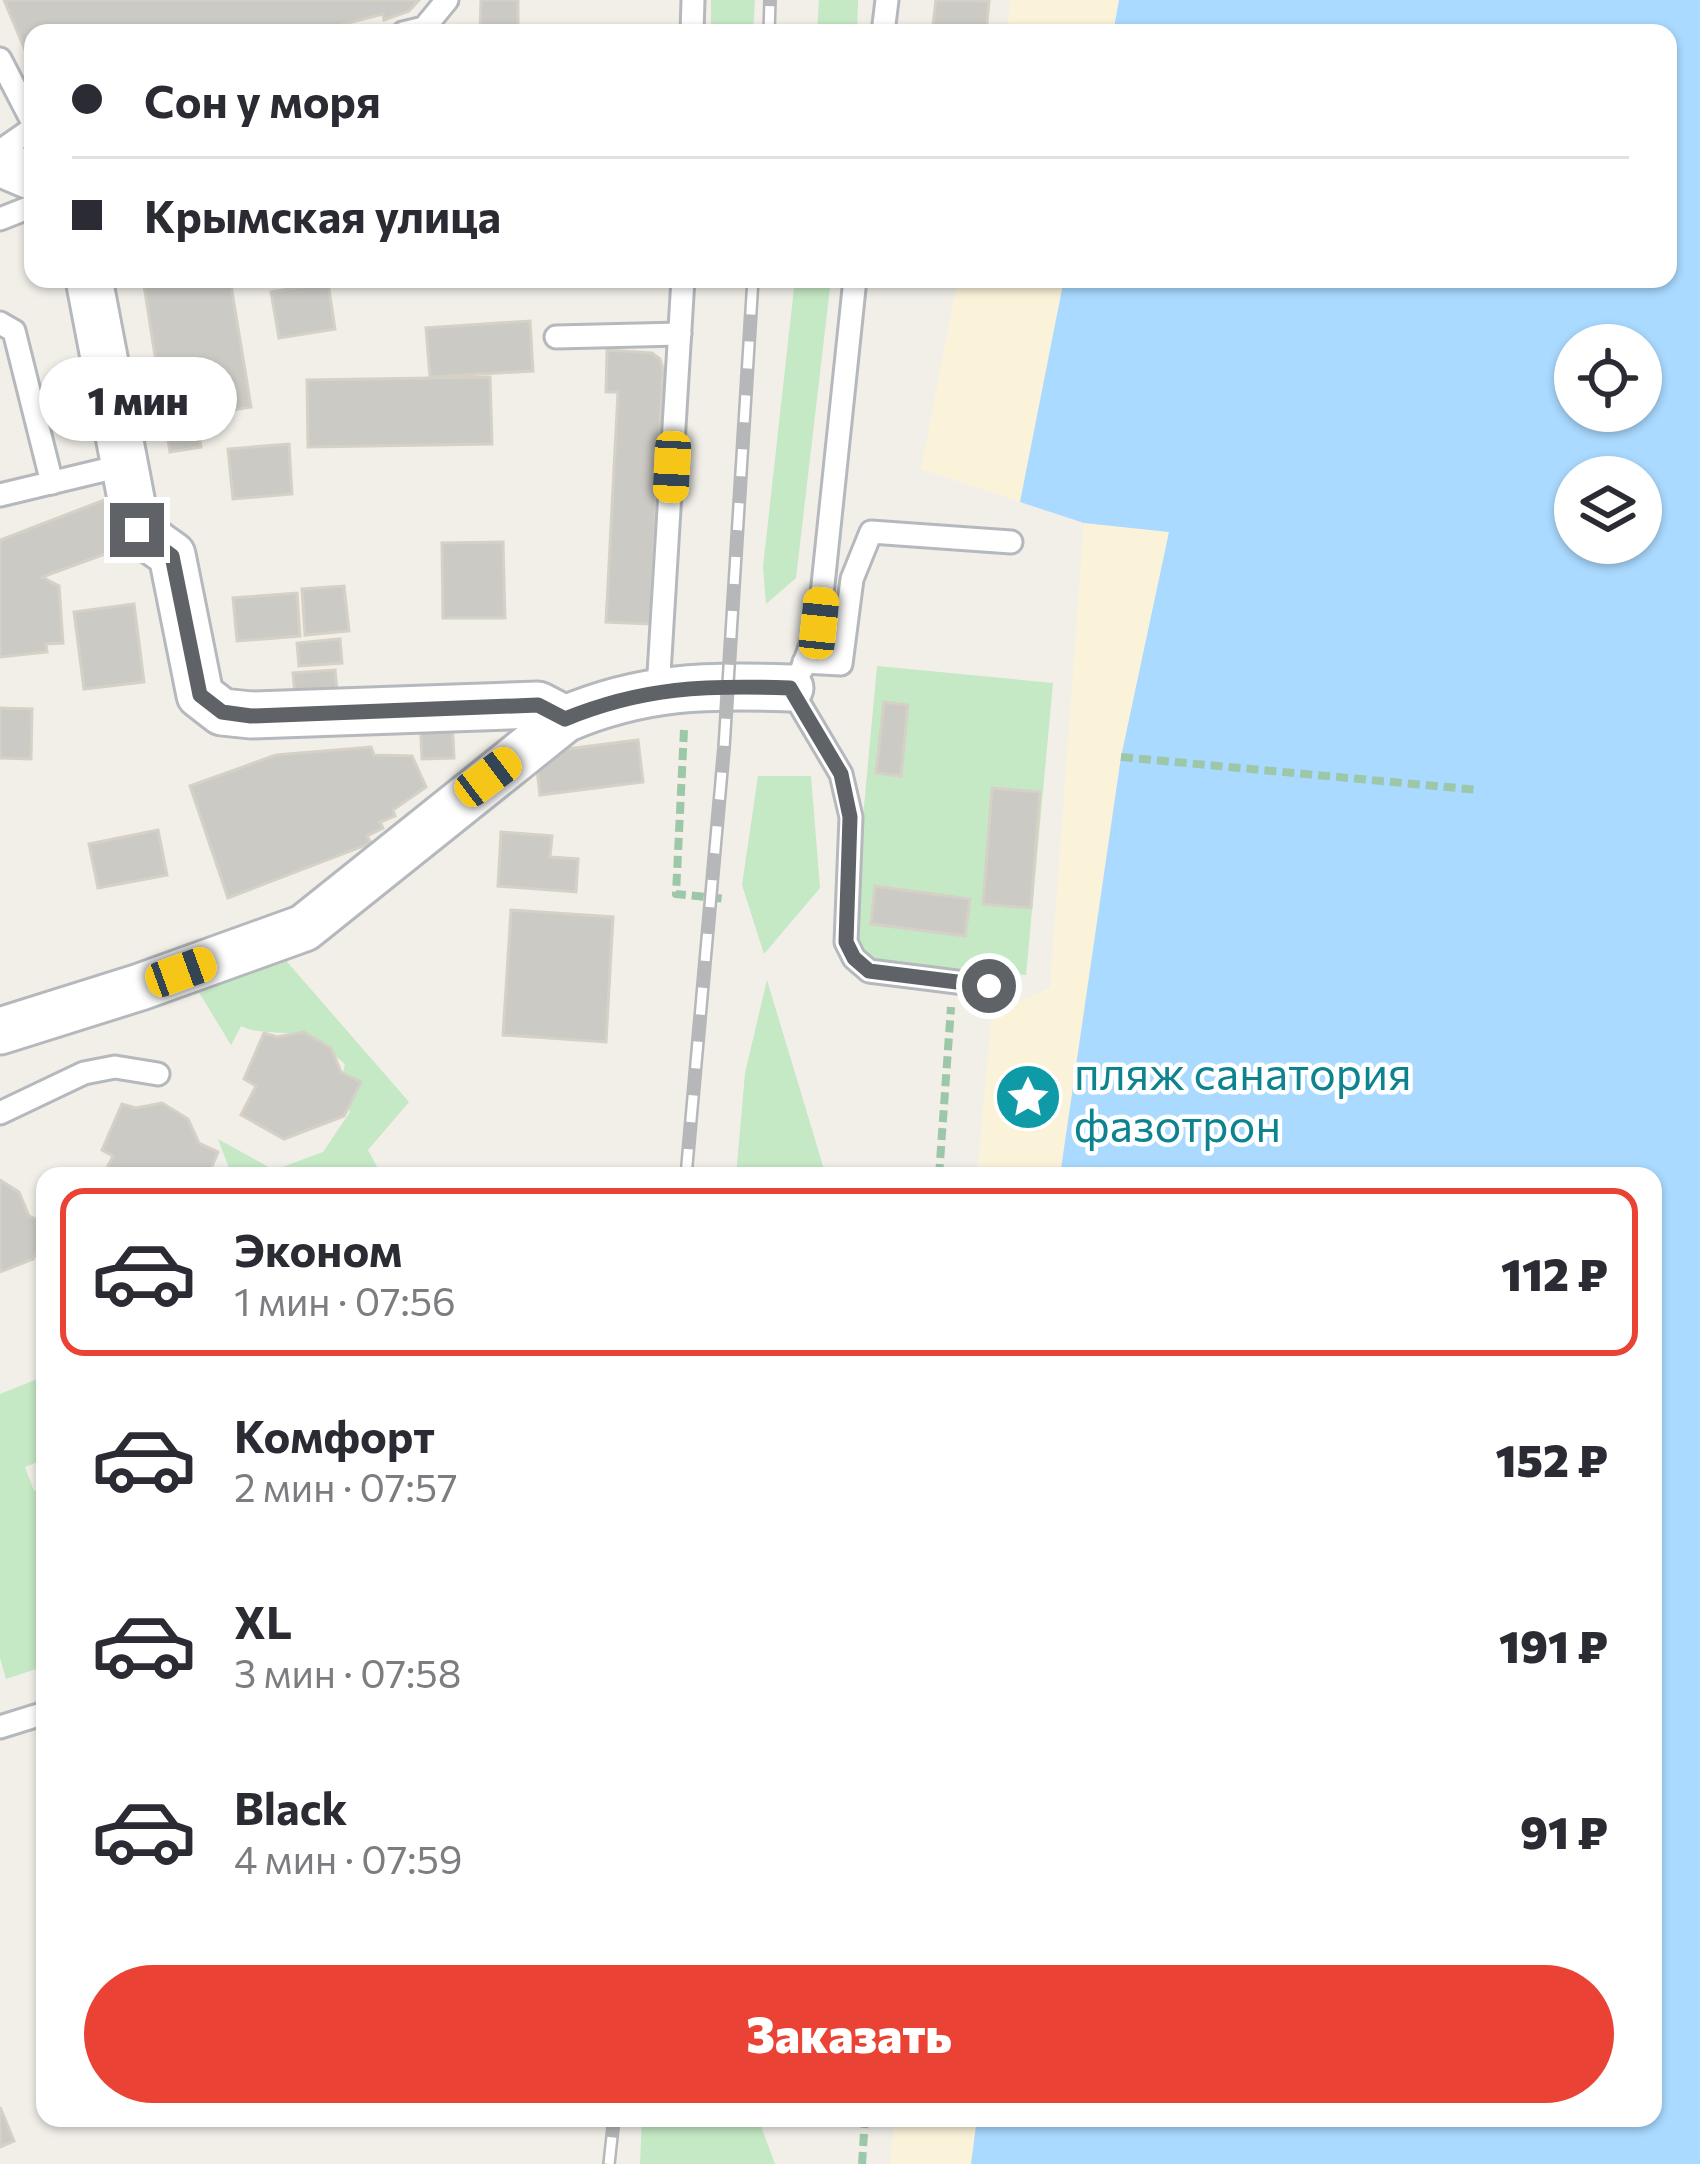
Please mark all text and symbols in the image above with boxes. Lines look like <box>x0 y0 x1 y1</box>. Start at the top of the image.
text: Сон у моря <box>144 72 381 127</box>
text: Крымская улица <box>144 187 501 242</box>
map controls <box>1554 324 1662 564</box>
button: locate <box>1554 324 1662 432</box>
callout: 1 мин <box>38 356 236 440</box>
text: 1 мин <box>88 375 188 423</box>
car <box>652 430 692 504</box>
button: layers <box>1554 456 1662 564</box>
route end <box>110 503 164 557</box>
car <box>797 585 841 661</box>
car <box>448 741 528 813</box>
car <box>141 943 221 1001</box>
route start <box>962 959 1016 1013</box>
place label: пляж санатория фазотрон <box>1074 1044 1412 1151</box>
place icon: пляж санатория фазотрон <box>993 1062 1063 1132</box>
icon: car <box>90 1218 198 1326</box>
text: Эконом <box>234 1221 402 1276</box>
text: 112 ₽ <box>1501 1245 1608 1300</box>
text: 1 мин · 07:56 <box>234 1276 456 1324</box>
icon: car <box>90 1404 198 1512</box>
text: Комфорт <box>234 1407 435 1462</box>
text: 152 ₽ <box>1496 1431 1608 1486</box>
text: 2 мин · 07:57 <box>234 1462 458 1510</box>
icon: car <box>90 1590 198 1698</box>
text: XL <box>234 1593 292 1648</box>
text: 191 ₽ <box>1499 1617 1608 1672</box>
text: 3 мин · 07:58 <box>234 1648 461 1696</box>
icon: car <box>90 1776 198 1884</box>
text: Black <box>234 1779 347 1834</box>
text: 91 ₽ <box>1520 1803 1608 1858</box>
text: 4 мин · 07:59 <box>234 1834 463 1882</box>
button: Заказать <box>84 1965 1614 2103</box>

